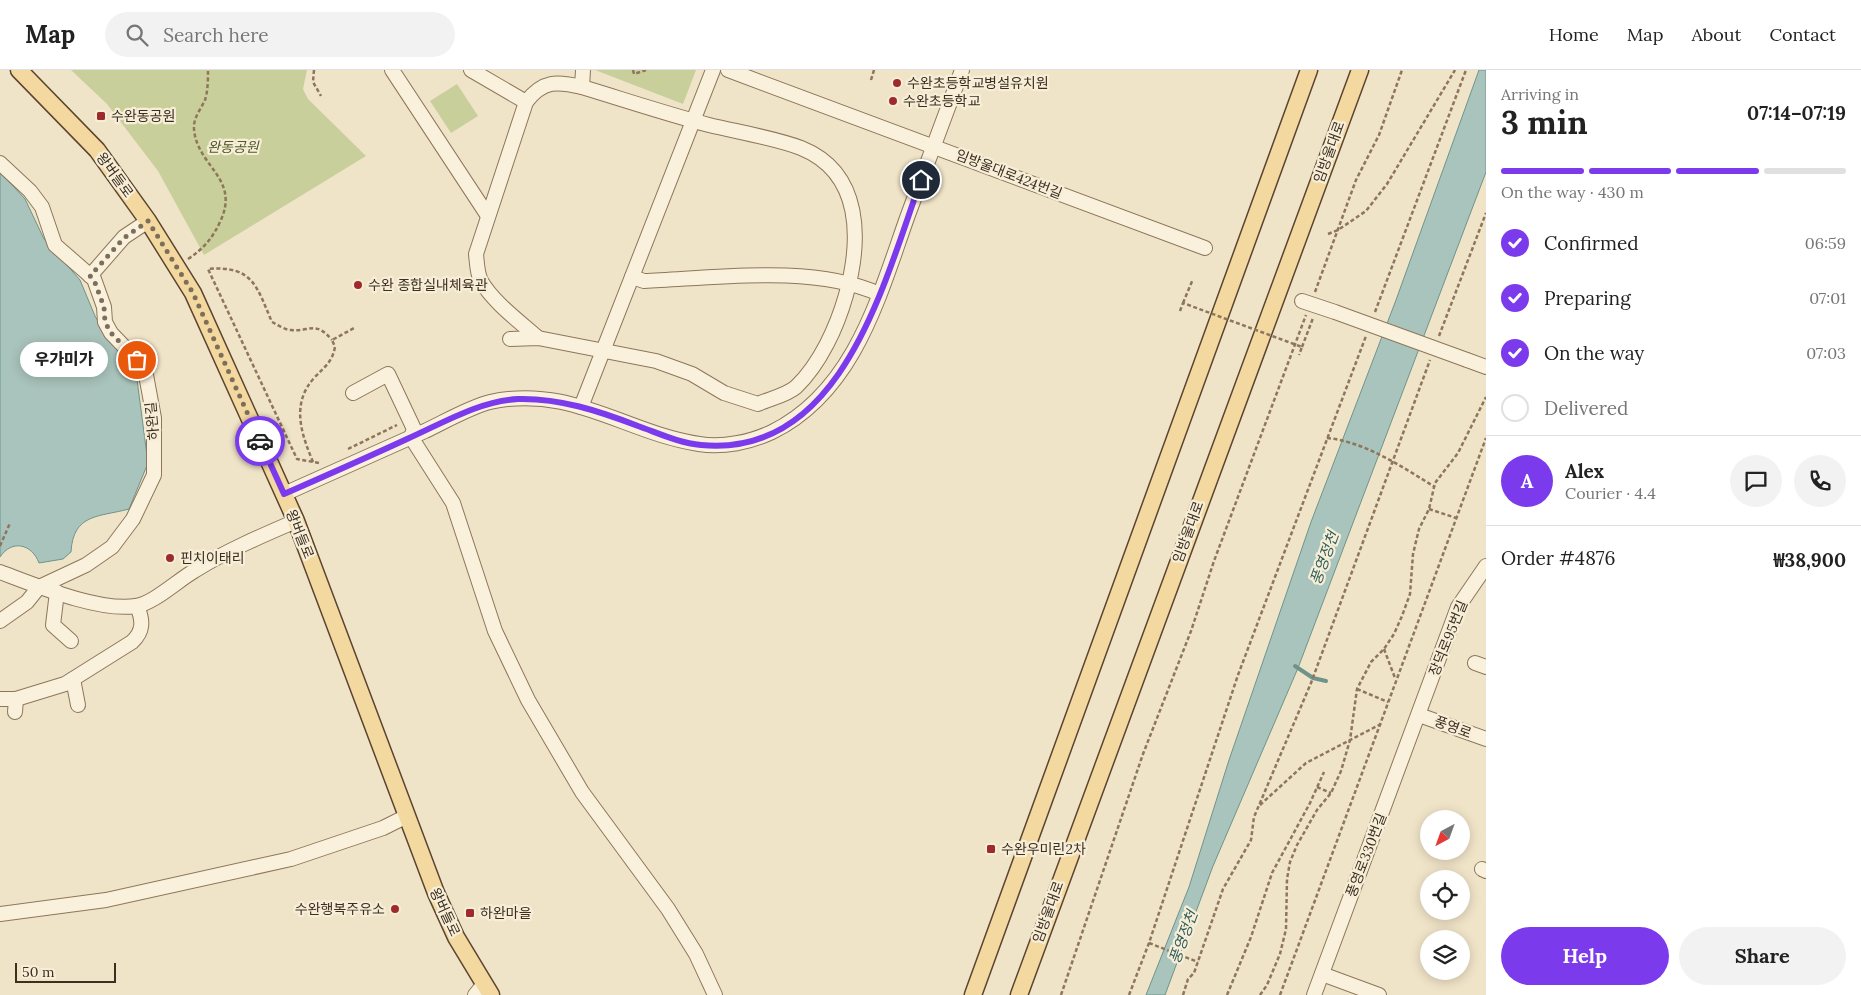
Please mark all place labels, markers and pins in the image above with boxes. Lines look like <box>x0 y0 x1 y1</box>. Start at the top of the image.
place label: 수완초등학교병설유치원 <box>907 74 1049 92</box>
marker: 수완초등학교병설유치원 <box>891 77 903 89</box>
place label: 수완초등학교 <box>903 92 980 110</box>
marker: 수완초등학교 <box>887 95 899 107</box>
place label: 수완동공원 <box>111 107 175 125</box>
marker: 수완동공원 <box>95 110 107 122</box>
pin <box>900 159 942 201</box>
place label: 수완 종합실내체육관 <box>368 276 488 294</box>
marker: 수완 종합실내체육관 <box>352 279 364 291</box>
pin <box>116 339 158 381</box>
callout: 우가미가 <box>19 342 107 378</box>
place label: 핀치이태리 <box>180 549 244 567</box>
marker: 핀치이태리 <box>164 552 176 564</box>
place label: 수완우미린2차 <box>1001 840 1086 858</box>
marker: 수완우미린2차 <box>985 843 997 855</box>
place label: 수완행복주유소 <box>295 900 385 918</box>
marker: 수완행복주유소 <box>389 903 401 915</box>
place label: 하완마을 <box>480 904 532 922</box>
marker: 하완마을 <box>464 907 476 919</box>

